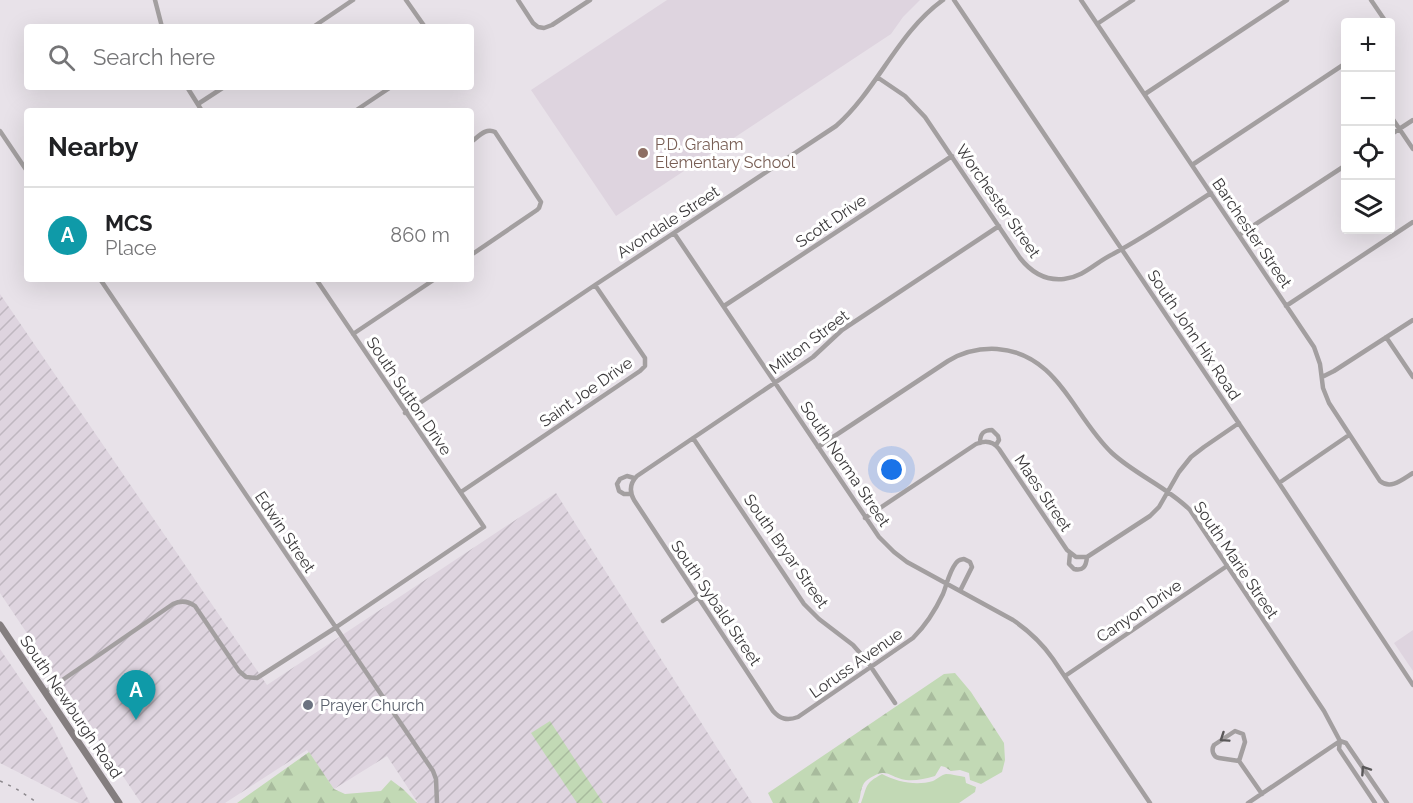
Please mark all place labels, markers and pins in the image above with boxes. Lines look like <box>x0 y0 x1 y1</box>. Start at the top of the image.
place label: P.D. Graham Elementary School <box>655 135 796 172</box>
marker: P.D. Graham Elementary School <box>636 146 650 160</box>
pin: A <box>116 670 156 720</box>
place label: Prayer Church <box>320 696 424 715</box>
marker: Prayer Church <box>301 698 315 712</box>

